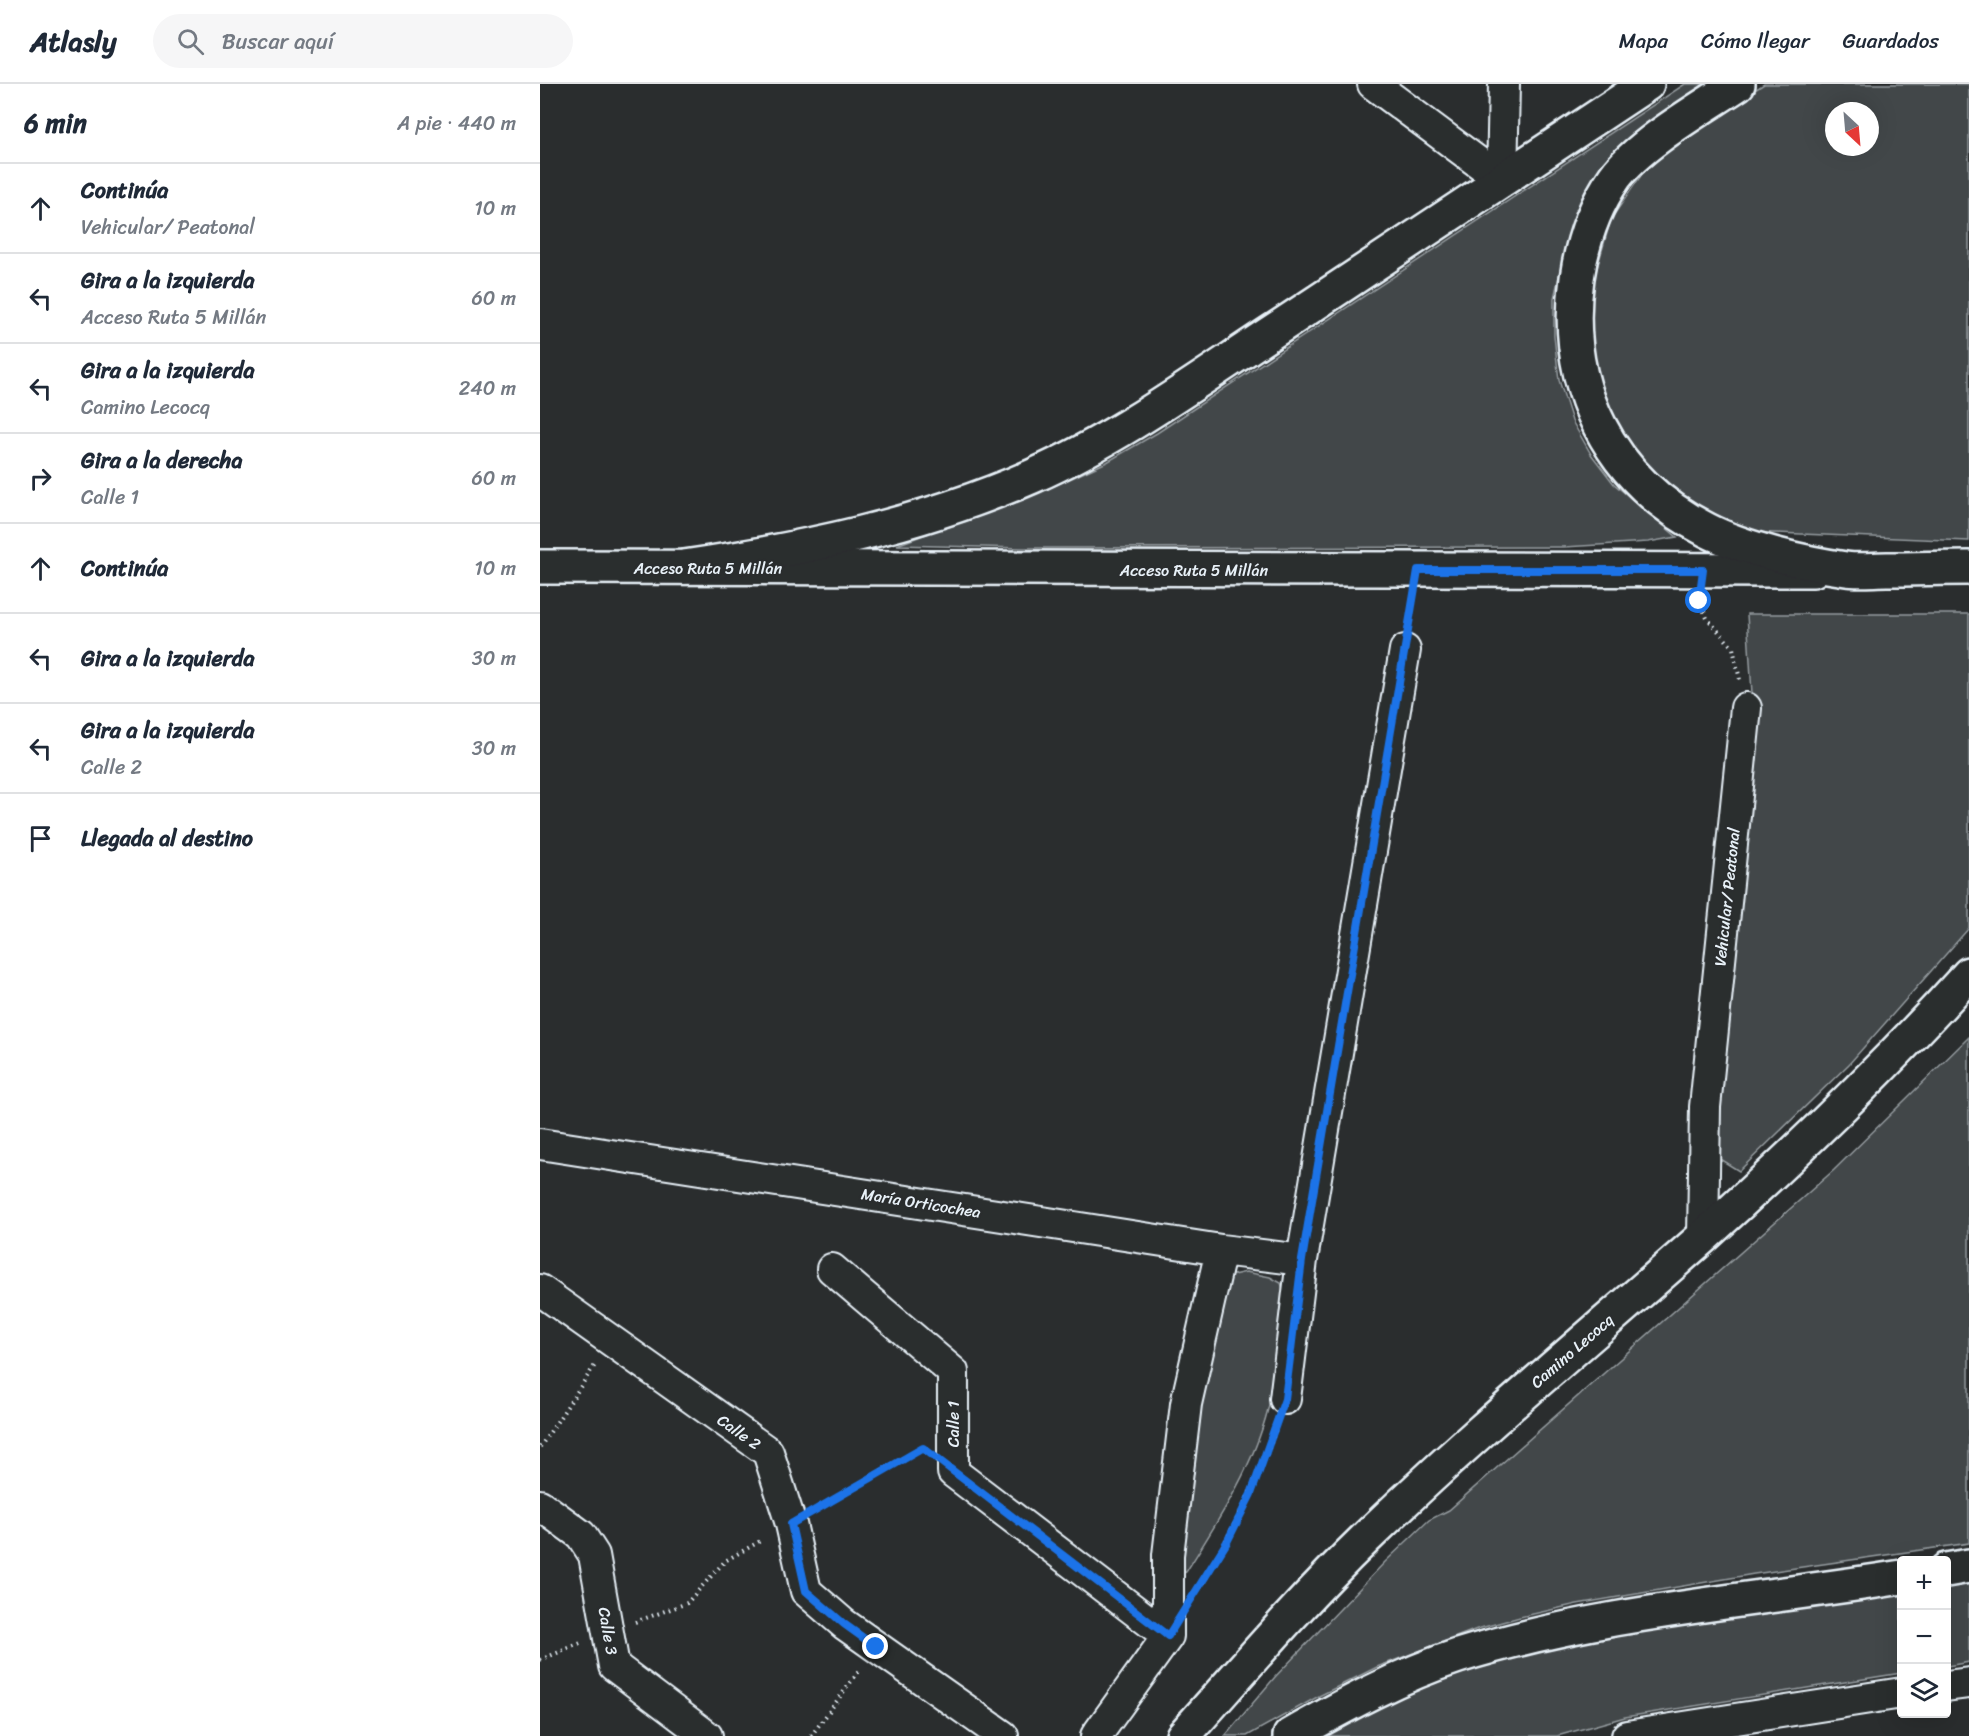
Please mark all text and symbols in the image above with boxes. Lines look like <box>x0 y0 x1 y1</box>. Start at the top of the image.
search box <box>153 14 573 68</box>
text: Atlasly <box>30 17 117 66</box>
text: Buscar aquí <box>222 22 334 61</box>
text: Mapa <box>1619 22 1668 60</box>
text: Cómo llegar <box>1701 22 1810 60</box>
text: Guardados <box>1843 22 1939 60</box>
icon: search <box>174 25 207 58</box>
text: 6 min <box>24 100 87 146</box>
north arrow <box>1825 102 1879 156</box>
text: A pie · 440 m <box>397 106 516 141</box>
text: Continúa <box>81 171 168 210</box>
text: 10 m <box>474 191 516 226</box>
icon: ahead <box>24 192 57 225</box>
text: Vehicular/ Peatonal <box>81 210 255 245</box>
text: Gira a la izquierda <box>81 261 254 300</box>
text: 60 m <box>471 281 516 316</box>
icon: left <box>24 282 57 315</box>
text: Acceso Ruta 5 Millán <box>81 300 266 335</box>
text: Gira a la izquierda <box>81 351 254 390</box>
text: 240 m <box>459 371 516 406</box>
icon: left <box>24 372 57 405</box>
text: Camino Lecocq <box>81 390 210 425</box>
text: Gira a la derecha <box>81 441 242 480</box>
text: 60 m <box>471 461 516 496</box>
icon: right <box>24 462 57 495</box>
text: Calle 1 <box>81 480 139 515</box>
text: Continúa <box>81 549 168 588</box>
text: 10 m <box>474 551 516 586</box>
icon: ahead <box>24 552 57 585</box>
street label: Acceso Ruta 5 Millán <box>633 554 782 583</box>
street label: Acceso Ruta 5 Millán <box>1119 556 1268 585</box>
route start <box>1685 587 1711 613</box>
text: Gira a la izquierda <box>81 639 254 678</box>
text: 30 m <box>472 641 516 676</box>
icon: left <box>24 642 57 675</box>
text: Gira a la izquierda <box>81 711 254 750</box>
text: 30 m <box>472 731 516 766</box>
icon: left <box>24 732 57 765</box>
text: Calle 2 <box>81 750 142 785</box>
text: Llegada al destino <box>81 819 253 858</box>
icon: arrive <box>24 822 57 855</box>
street label: Vehicular/ Peatonal <box>1705 826 1749 968</box>
street label: María Orticochea <box>859 1179 983 1227</box>
street label: Camino Lecocq <box>1524 1306 1621 1396</box>
street label: Calle 1 <box>939 1401 968 1447</box>
street label: Calle 2 <box>711 1406 767 1458</box>
map controls <box>1897 1556 1951 1718</box>
button: + <box>1897 1556 1951 1610</box>
street label: Calle 3 <box>590 1605 627 1658</box>
button: − <box>1897 1610 1951 1664</box>
route end <box>862 1633 888 1659</box>
button: layers <box>1897 1664 1951 1718</box>

